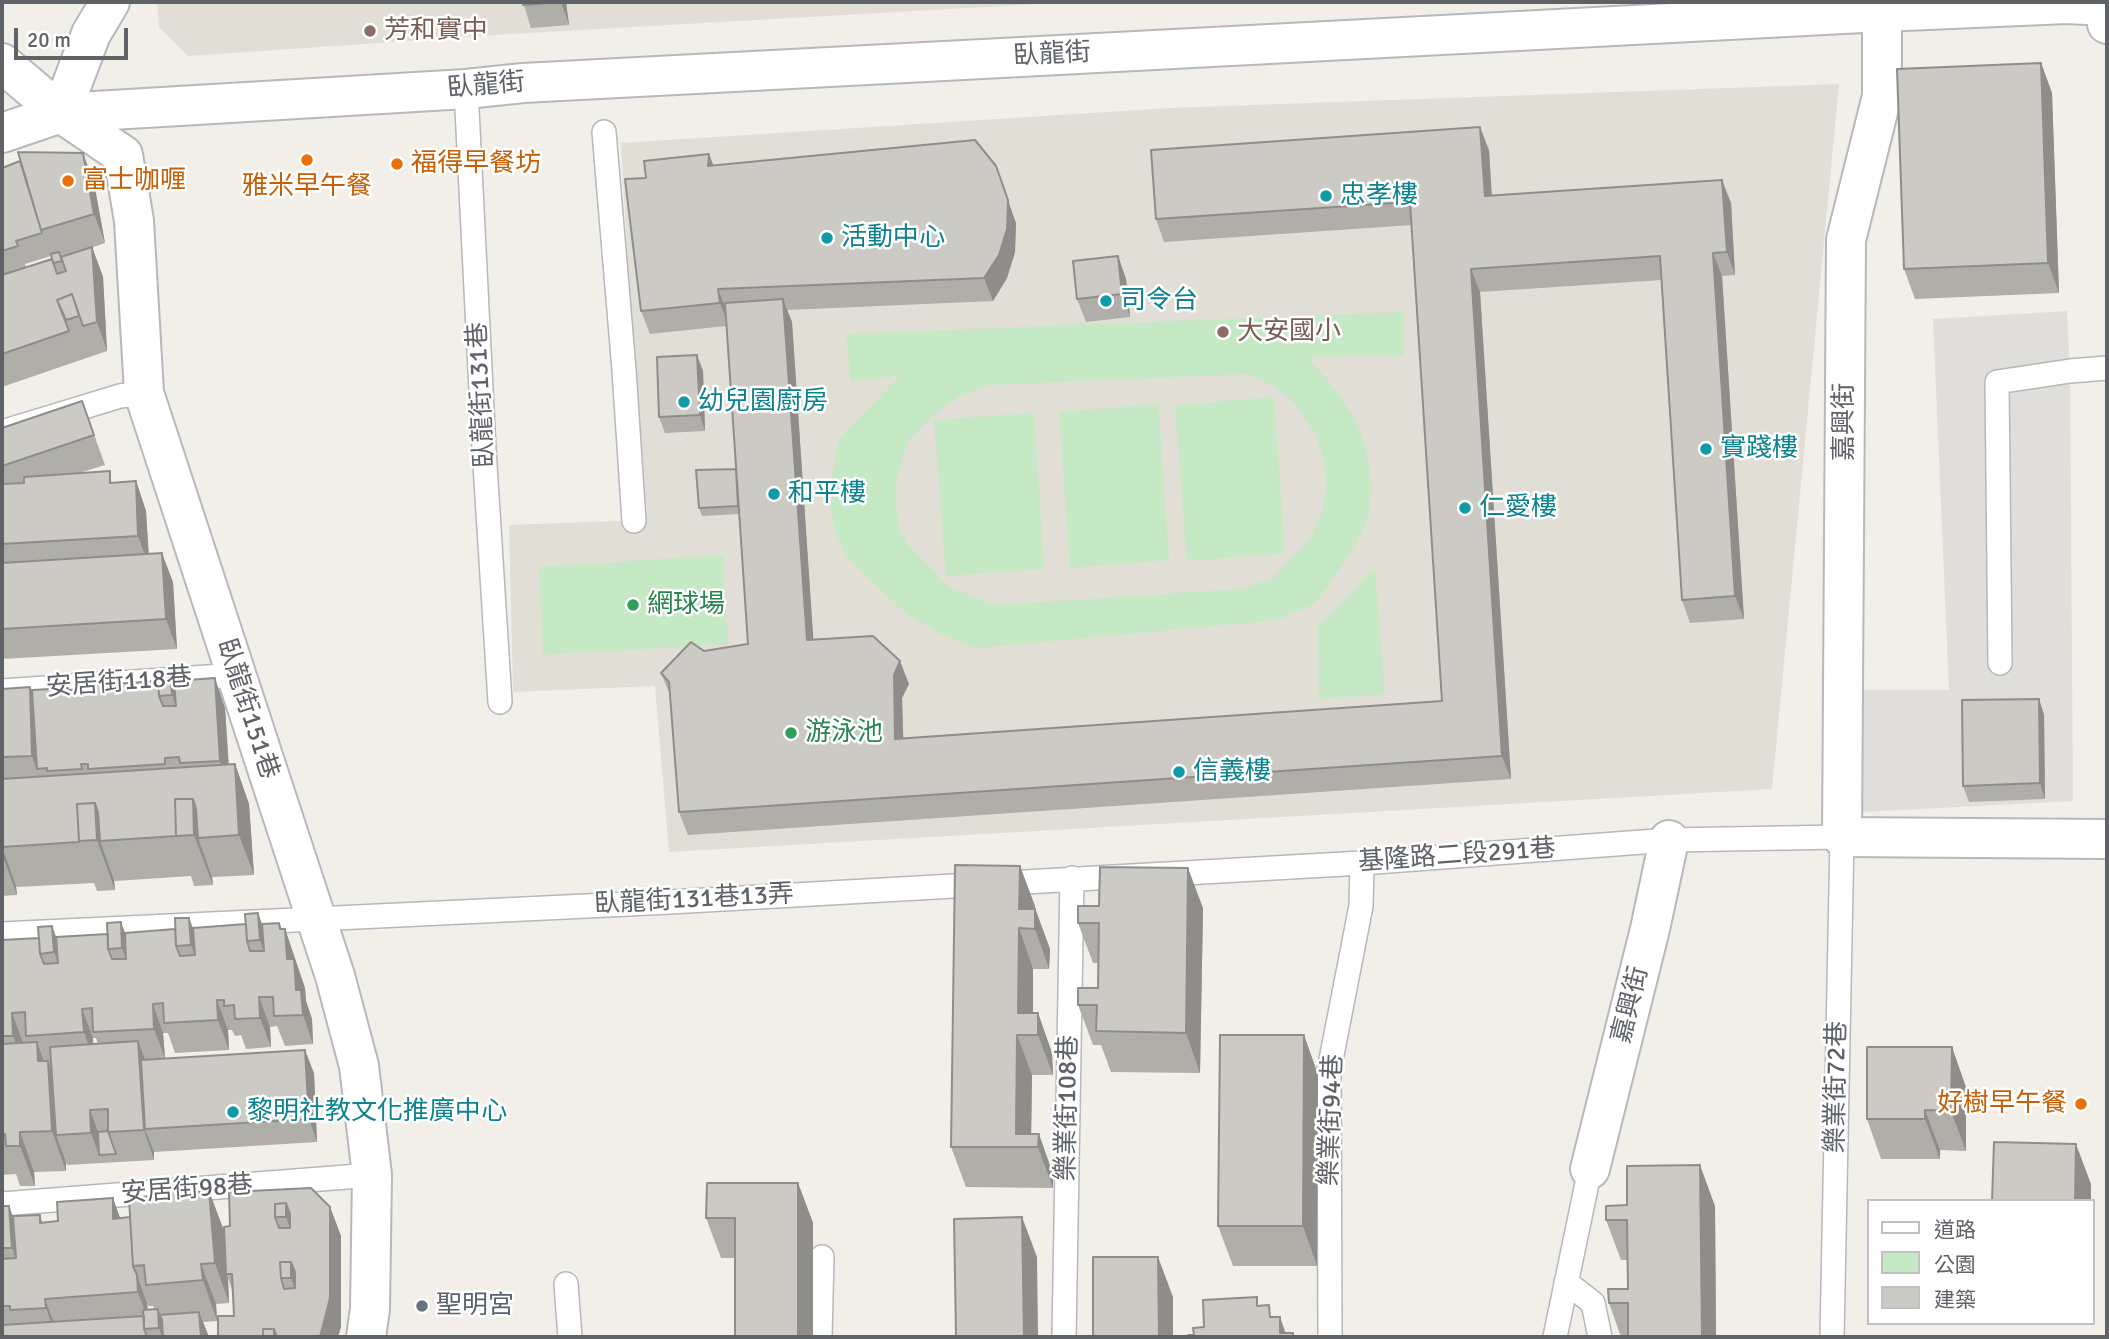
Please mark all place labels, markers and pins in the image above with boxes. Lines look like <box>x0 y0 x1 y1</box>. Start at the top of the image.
place label: 芳和實中 <box>384 15 488 47</box>
marker: 芳和實中 <box>362 23 378 39</box>
place label: 福得早餐坊 <box>411 148 541 180</box>
marker: 雅米早午餐 <box>299 152 315 168</box>
marker: 福得早餐坊 <box>389 156 405 172</box>
place label: 富士咖喱 <box>82 165 186 197</box>
place label: 雅米早午餐 <box>242 171 372 203</box>
marker: 富士咖喱 <box>60 173 76 189</box>
place label: 忠孝樓 <box>1340 180 1418 212</box>
marker: 忠孝樓 <box>1318 188 1334 204</box>
place label: 活動中心 <box>841 222 945 254</box>
marker: 活動中心 <box>819 230 835 246</box>
place label: 司令台 <box>1120 285 1198 317</box>
marker: 司令台 <box>1098 293 1114 309</box>
place label: 大安國小 <box>1237 316 1341 348</box>
marker: 大安國小 <box>1215 324 1231 340</box>
place label: 幼兒園廚房 <box>698 386 828 418</box>
marker: 幼兒園廚房 <box>676 394 692 410</box>
place label: 實踐樓 <box>1720 433 1798 465</box>
marker: 實踐樓 <box>1698 441 1714 457</box>
place label: 和平樓 <box>788 478 866 510</box>
marker: 和平樓 <box>766 486 782 502</box>
place label: 仁愛樓 <box>1479 492 1557 524</box>
marker: 仁愛樓 <box>1457 500 1473 516</box>
place label: 網球場 <box>647 589 725 621</box>
marker: 網球場 <box>625 597 641 613</box>
place label: 游泳池 <box>805 717 883 749</box>
marker: 游泳池 <box>783 725 799 741</box>
place label: 信義樓 <box>1193 756 1271 788</box>
marker: 信義樓 <box>1171 764 1187 780</box>
place label: 好樹早午餐 <box>1937 1088 2067 1120</box>
place label: 黎明社教文化推廣中心 <box>247 1096 507 1128</box>
marker: 好樹早午餐 <box>2073 1096 2089 1112</box>
marker: 黎明社教文化推廣中心 <box>225 1104 241 1120</box>
place label: 聖明宮 <box>436 1290 514 1322</box>
marker: 聖明宮 <box>414 1298 430 1314</box>

